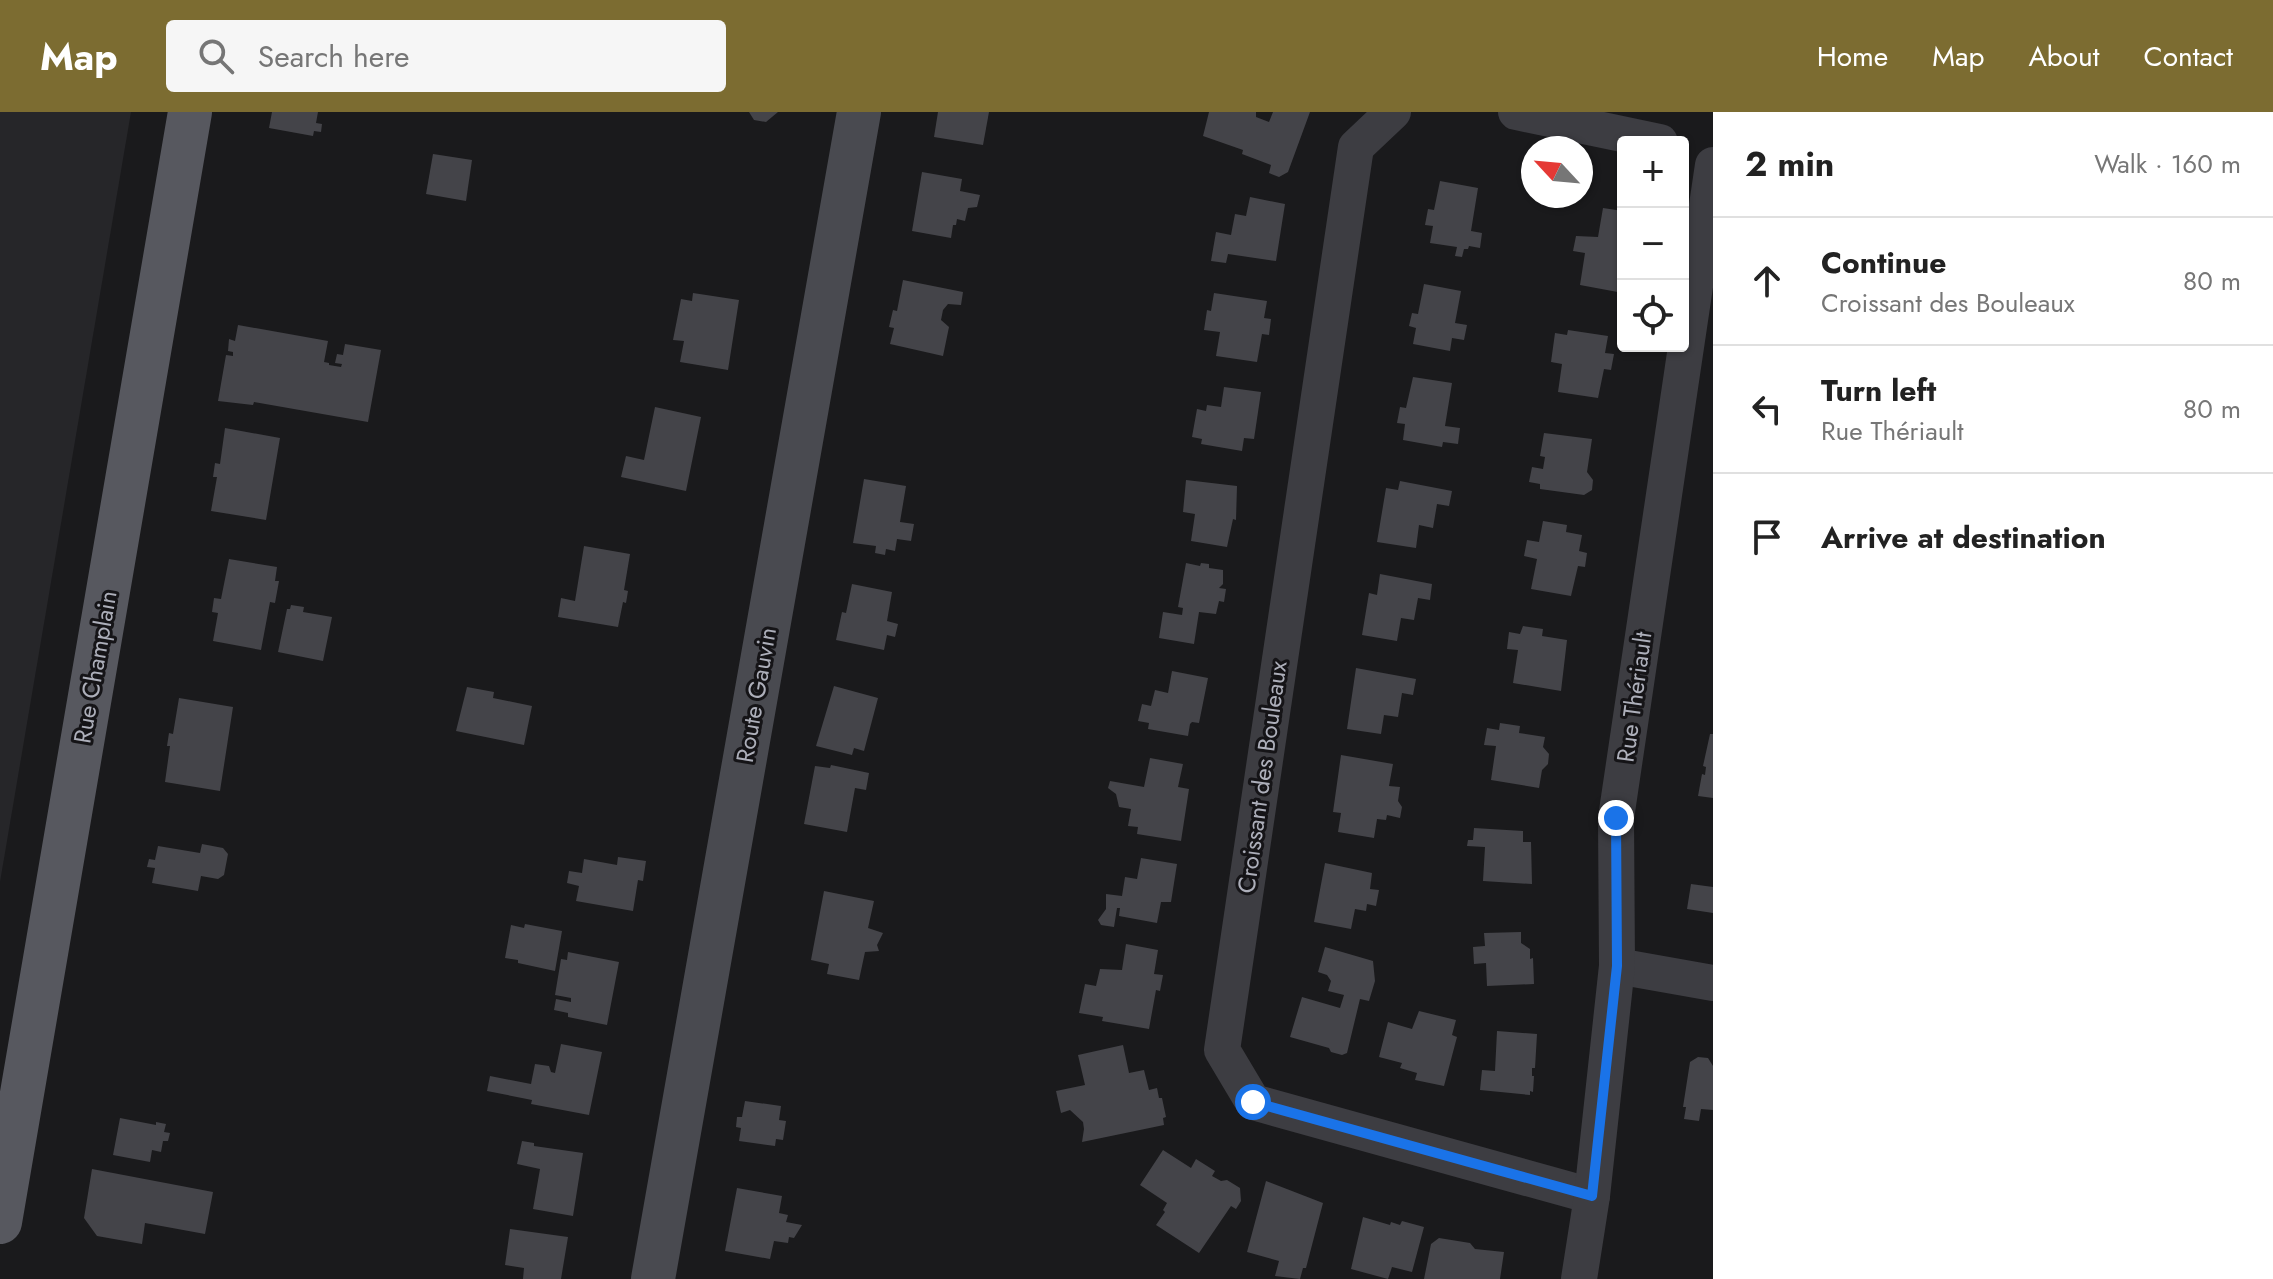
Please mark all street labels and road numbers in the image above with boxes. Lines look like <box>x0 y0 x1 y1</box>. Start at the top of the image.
street label: Rue Champlain <box>64 588 126 746</box>
street label: Route Gauvin <box>727 625 785 765</box>
street label: Rue Thériault <box>1608 629 1661 765</box>
street label: Croissant des Bouleaux <box>1228 658 1296 895</box>

